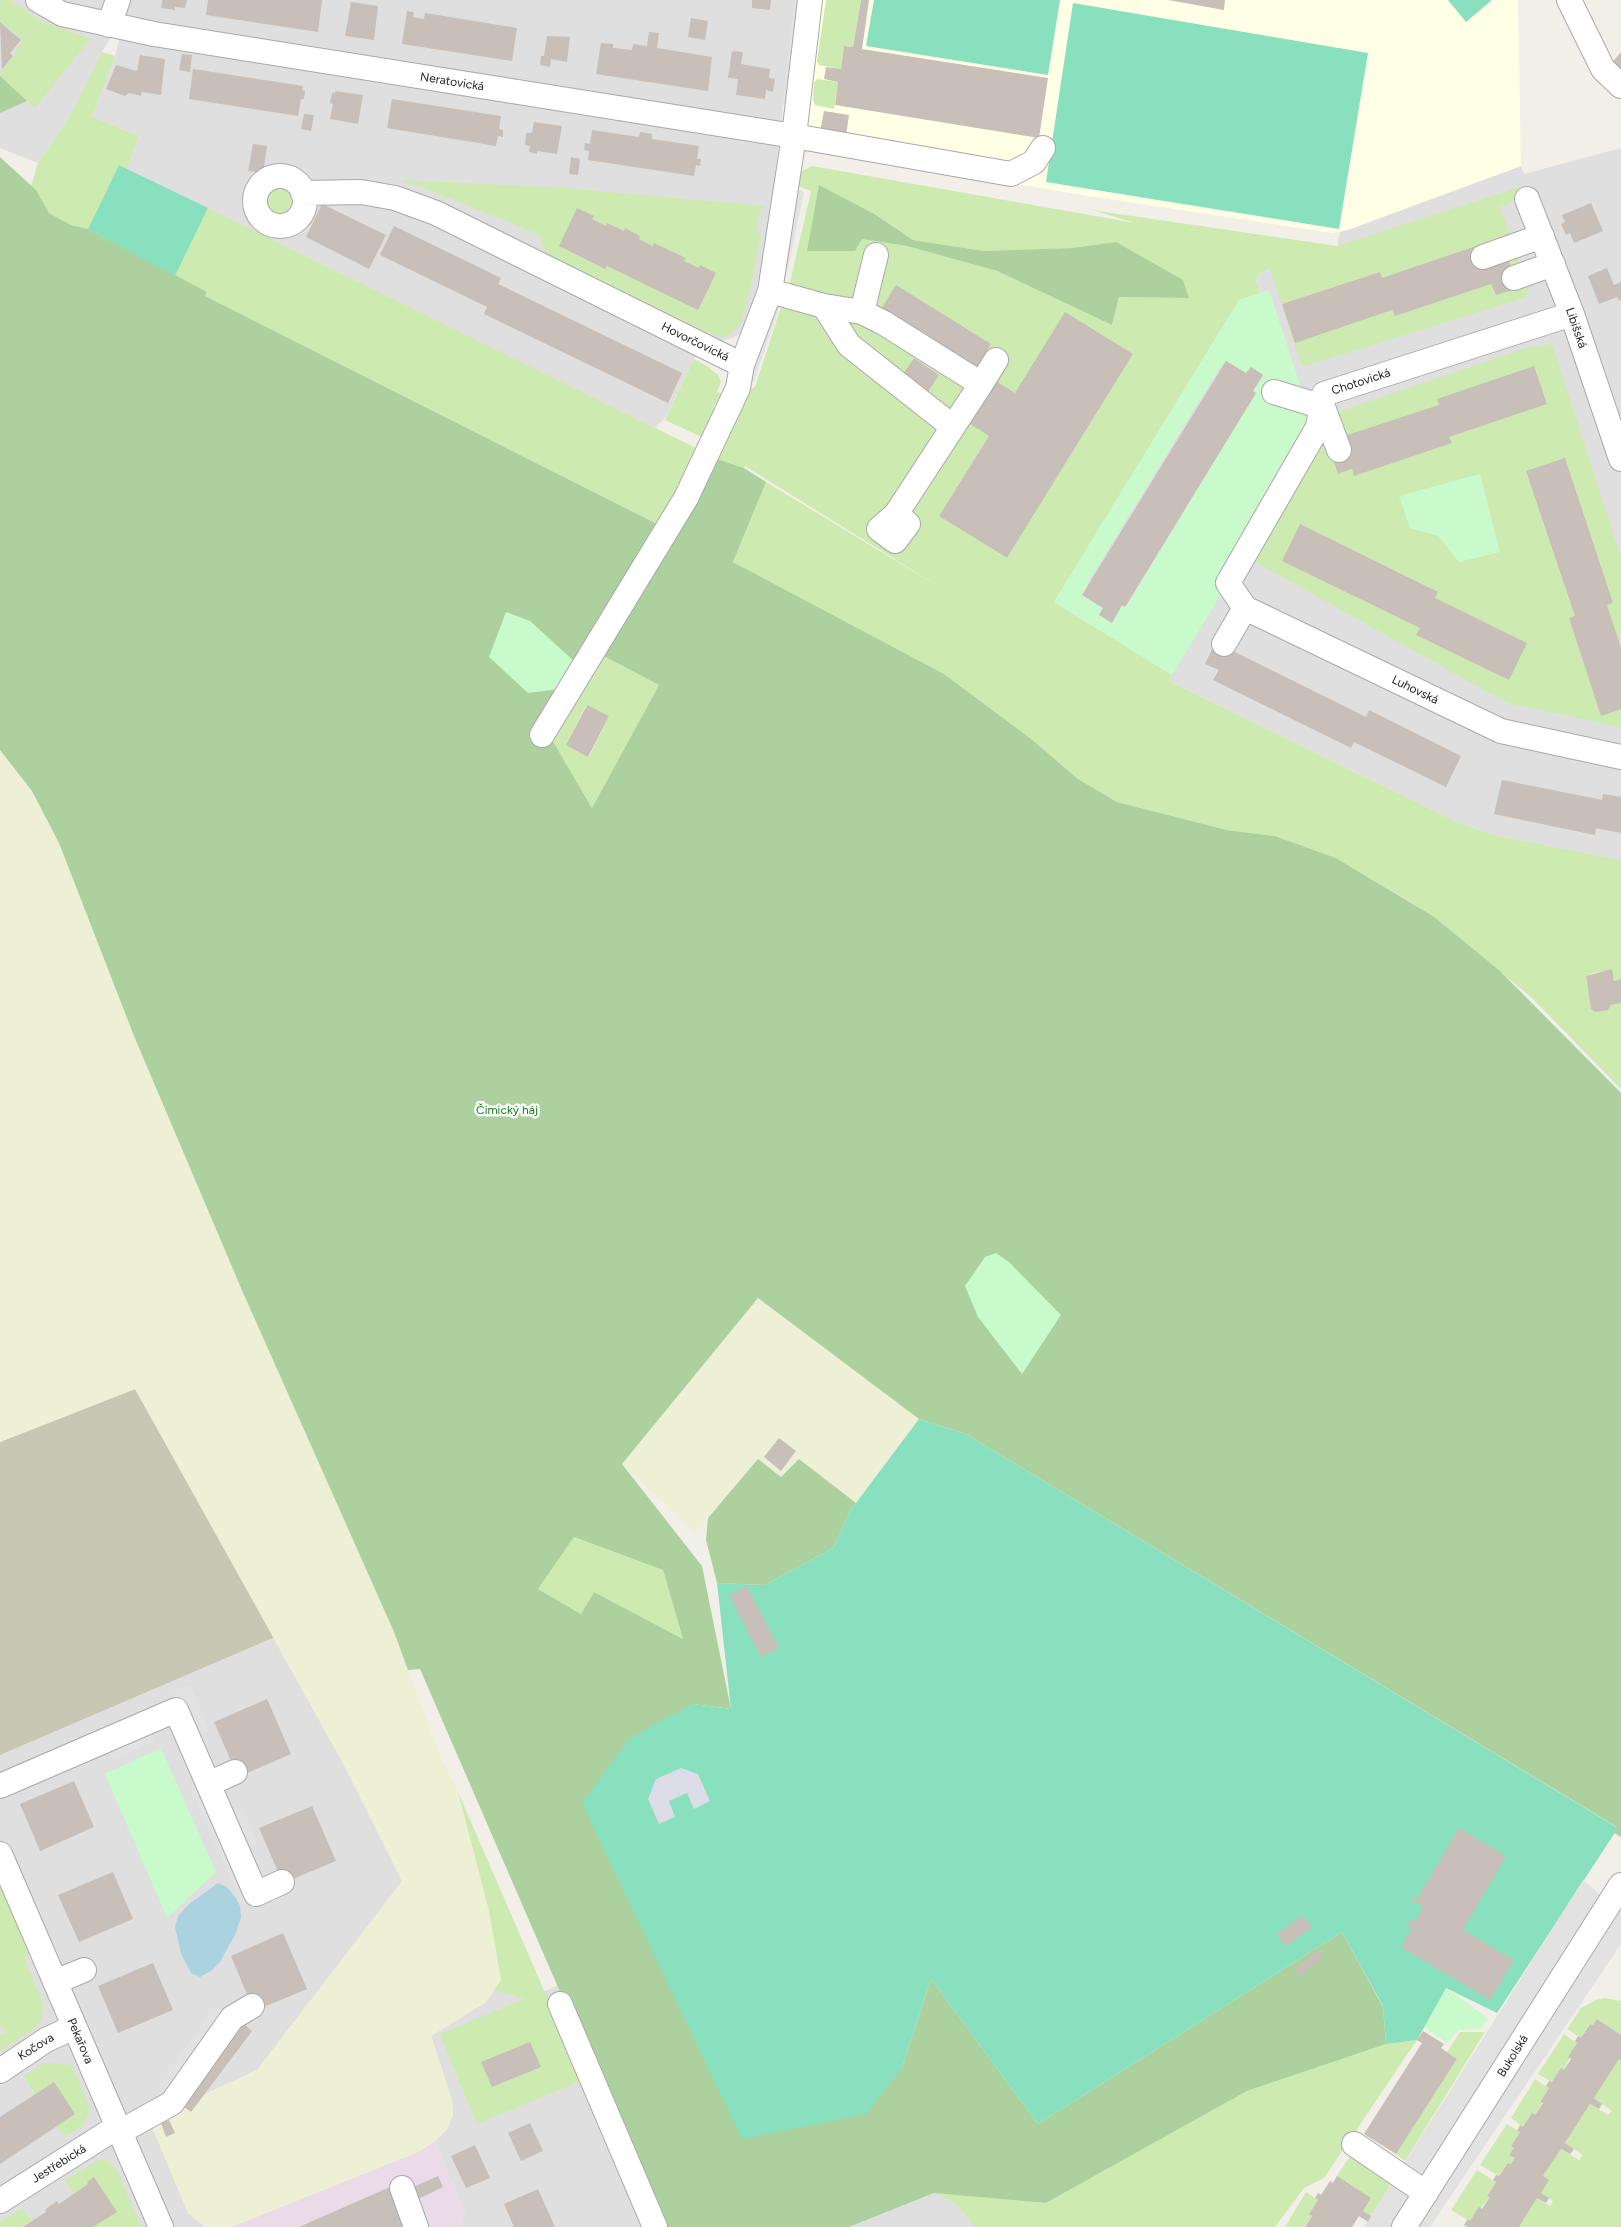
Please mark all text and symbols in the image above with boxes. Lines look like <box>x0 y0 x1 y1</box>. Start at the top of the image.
street label: Neratovická <box>419 70 485 94</box>
street label: Libišská <box>1562 306 1590 350</box>
street label: Hovorčovická <box>659 319 731 365</box>
street label: Chotovická <box>1330 366 1392 398</box>
street label: Luhovská <box>1389 673 1441 707</box>
park label: Čimický háj <box>476 1103 538 1117</box>
street label: Pekařova <box>64 2016 96 2066</box>
street label: Kočova <box>15 2030 57 2064</box>
street label: Bukolská <box>1495 2032 1531 2080</box>
street label: Jestřebická <box>29 2142 89 2186</box>

